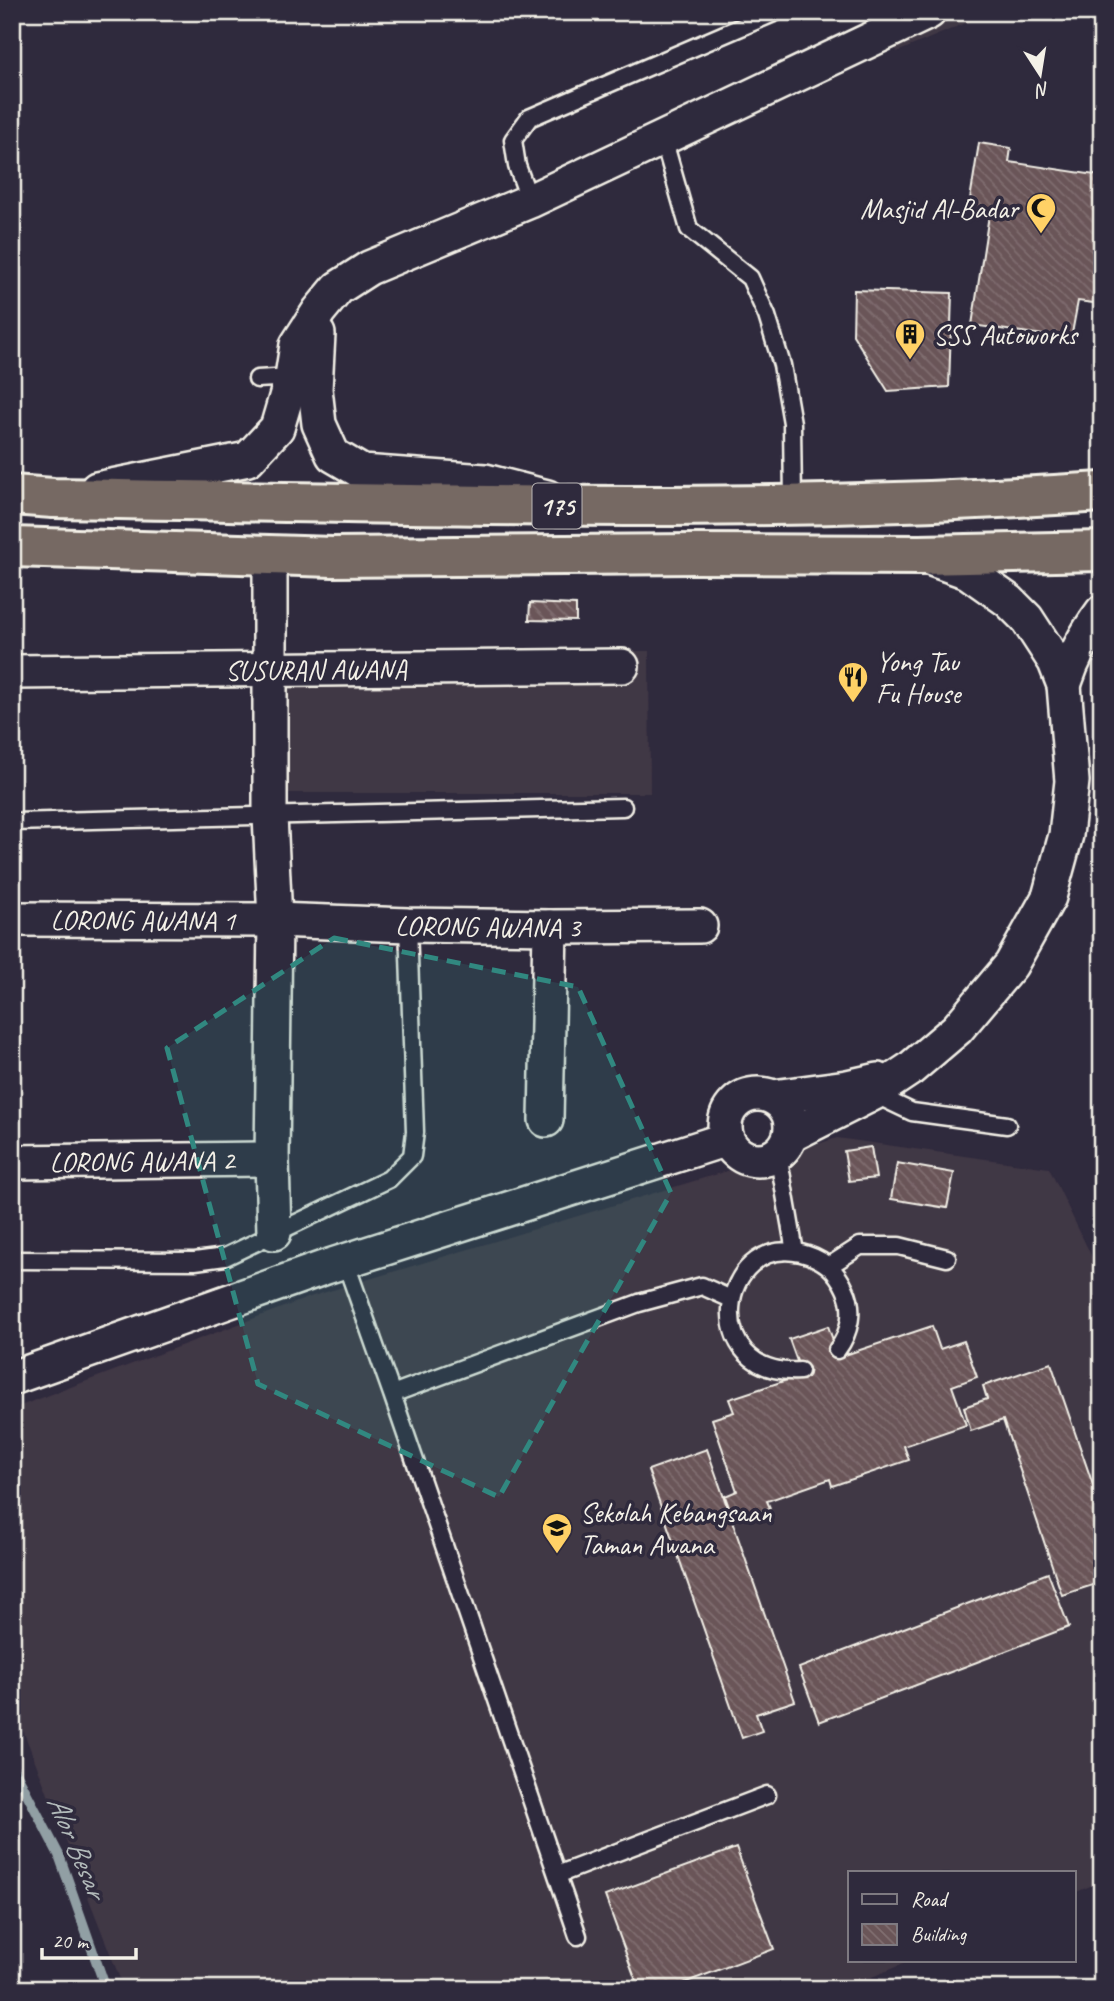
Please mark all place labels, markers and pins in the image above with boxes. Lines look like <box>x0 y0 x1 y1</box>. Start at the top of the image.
place label: Masjid Al-Badar <box>860 191 1020 226</box>
mosque icon: Masjid Al-Badar <box>1024 191 1058 235</box>
building icon: SSS Autoworks <box>893 317 927 361</box>
place label: SSS Autoworks <box>933 317 1079 352</box>
place label: Yong Tau Fu House <box>876 644 962 711</box>
restaurant icon: Yong Tau Fu House <box>836 660 870 704</box>
place label: Sekolah Kebangsaan Taman Awana <box>580 1495 772 1562</box>
school or university icon: Sekolah Kebangsaan Taman Awana <box>540 1511 574 1555</box>

